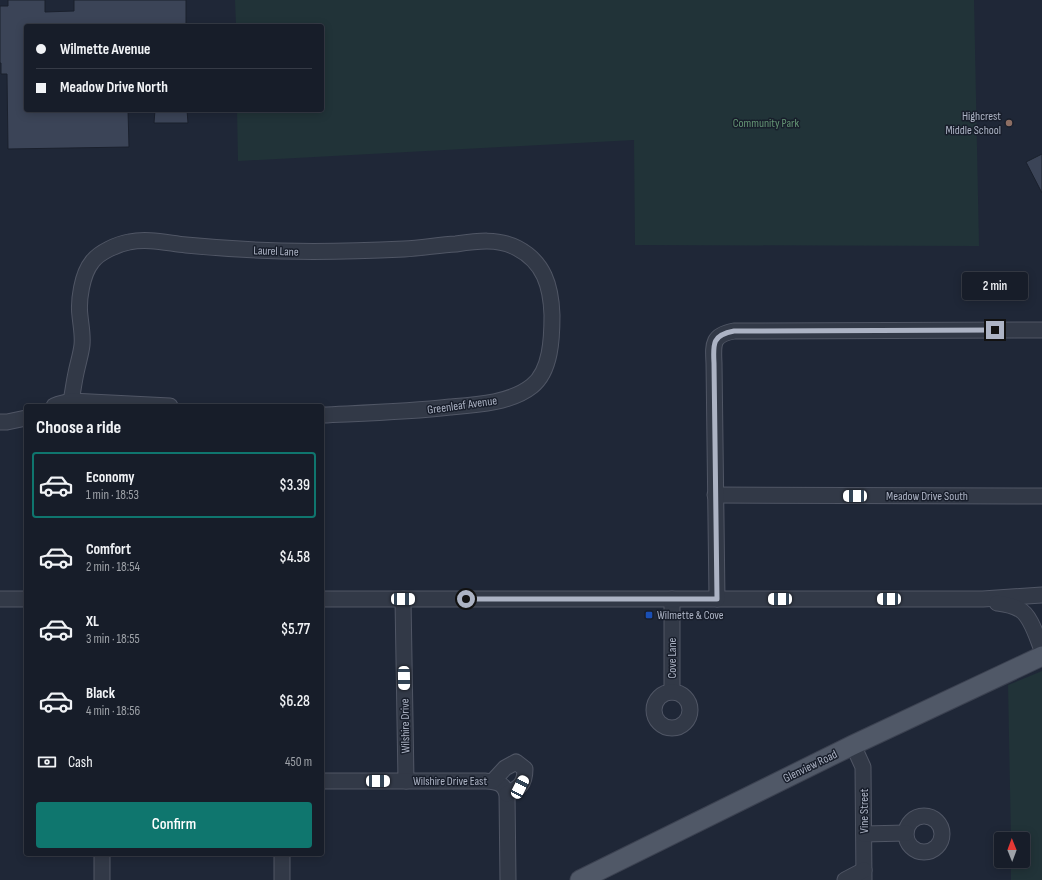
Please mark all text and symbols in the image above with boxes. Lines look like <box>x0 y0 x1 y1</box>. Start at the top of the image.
text: Wilmette Avenue <box>60 40 151 59</box>
text: Meadow Drive North <box>60 78 168 97</box>
place label: Highcrest Middle School <box>945 109 1001 138</box>
park label: Community Park <box>733 116 800 131</box>
marker: Highcrest Middle School <box>1004 118 1014 128</box>
street label: Laurel Lane <box>253 243 299 260</box>
callout: 2 min <box>962 272 1028 300</box>
text: 2 min <box>983 278 1007 294</box>
route end <box>986 321 1004 339</box>
street label: Greenleaf Avenue <box>426 393 498 418</box>
text: Choose a ride <box>36 417 121 438</box>
icon: car <box>38 467 74 503</box>
text: Economy <box>86 468 135 487</box>
text: $3.39 <box>279 476 310 495</box>
text: 1 min · 18:53 <box>86 487 139 503</box>
street label: Meadow Drive South <box>886 489 968 504</box>
car <box>843 490 867 502</box>
icon: car <box>38 539 74 575</box>
text: Comfort <box>86 540 131 559</box>
text: $4.58 <box>279 548 310 567</box>
text: 2 min · 18:54 <box>86 559 140 575</box>
route start <box>457 590 475 608</box>
car <box>391 593 415 605</box>
car <box>768 593 792 605</box>
car <box>877 593 901 605</box>
place label: Wilmette & Cove <box>657 608 724 623</box>
marker: Wilmette & Cove <box>644 610 654 620</box>
icon: car <box>38 611 74 647</box>
text: XL <box>86 612 99 631</box>
text: $5.77 <box>281 620 310 639</box>
text: 3 min · 18:55 <box>86 631 140 647</box>
street label: Cove Lane <box>665 637 680 678</box>
car <box>398 666 410 690</box>
icon: car <box>38 683 74 719</box>
text: Black <box>86 684 115 703</box>
text: $6.28 <box>279 692 310 711</box>
street label: Wilshire Drive <box>398 698 413 754</box>
text: 4 min · 18:56 <box>86 703 140 719</box>
street label: Glenview Road <box>781 747 840 786</box>
icon: cash <box>36 751 58 773</box>
text: Cash <box>68 753 93 772</box>
text: 450 m <box>285 754 312 770</box>
street label: Wilshire Drive East <box>413 774 487 789</box>
car <box>509 774 531 800</box>
car <box>366 775 390 787</box>
street label: Vine Street <box>857 788 872 833</box>
button: Confirm <box>36 802 312 848</box>
north arrow <box>994 832 1030 868</box>
map controls <box>994 832 1030 868</box>

